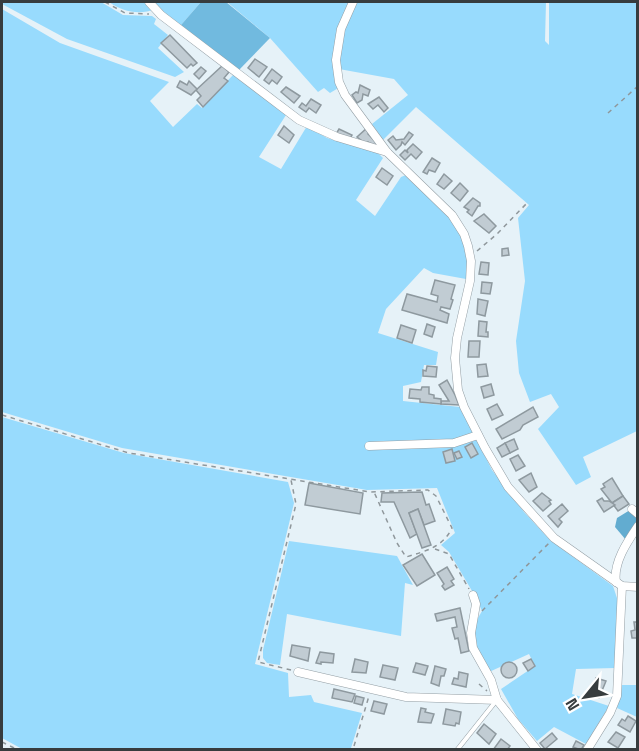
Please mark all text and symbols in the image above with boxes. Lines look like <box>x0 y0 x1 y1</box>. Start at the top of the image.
north arrow <box>555 667 615 727</box>
text: N <box>561 694 584 714</box>

